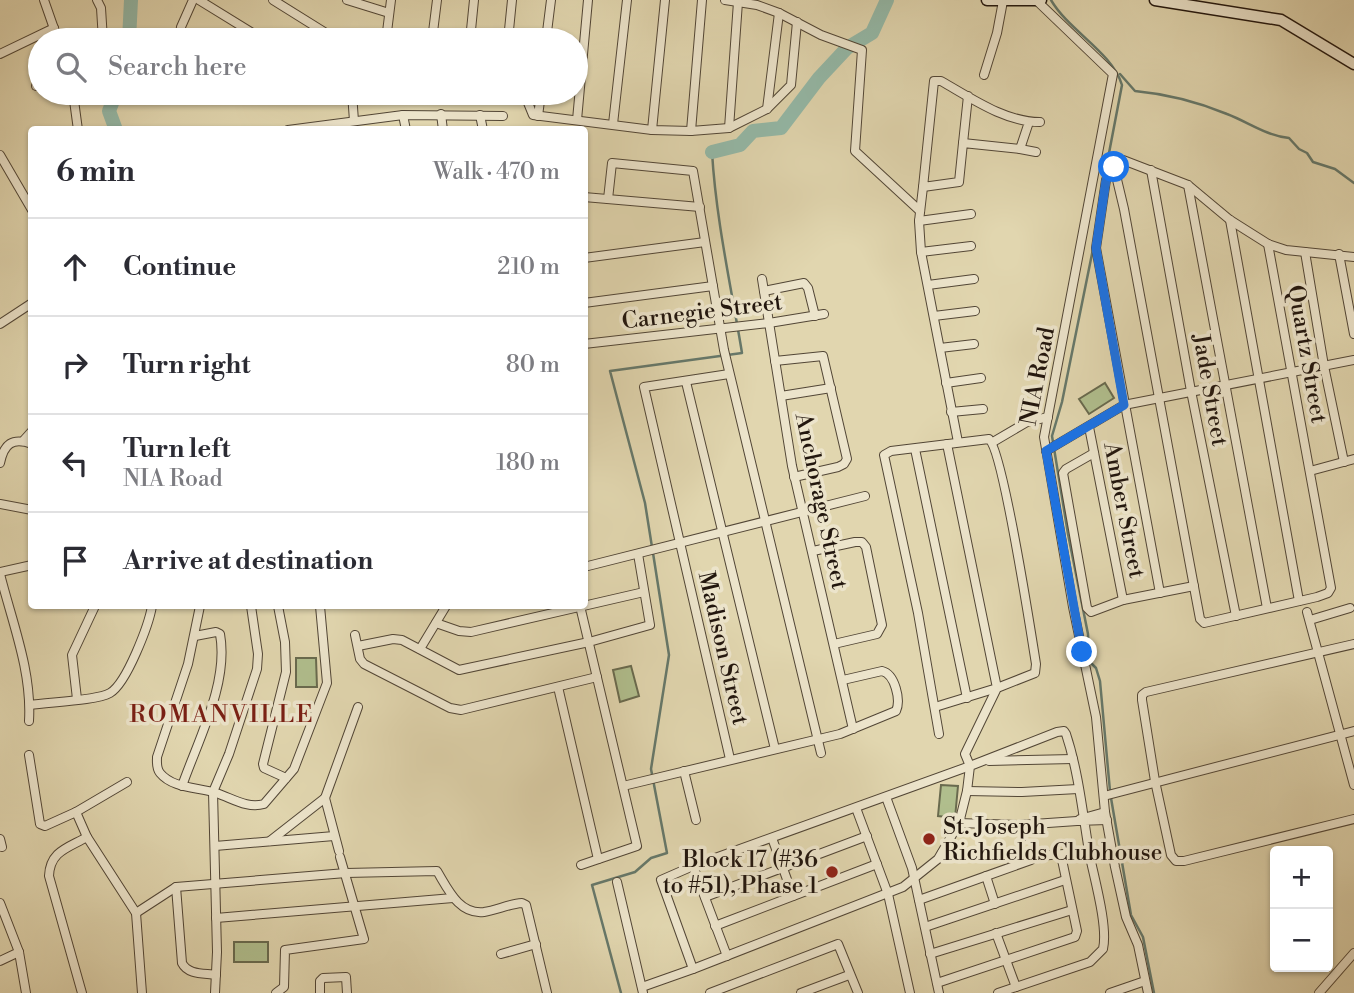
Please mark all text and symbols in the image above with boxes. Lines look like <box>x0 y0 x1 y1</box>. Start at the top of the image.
search box <box>28 28 588 105</box>
icon: search <box>52 48 90 86</box>
text: Search here <box>108 51 247 83</box>
route start <box>1098 151 1129 182</box>
text: 6 min <box>56 153 135 191</box>
text: Walk · 470 m <box>433 158 560 186</box>
icon: ahead <box>56 248 94 286</box>
text: Continue <box>123 251 236 283</box>
text: 210 m <box>497 253 560 281</box>
street label: Quartz Street <box>1281 283 1333 425</box>
street label: Carnegie Street <box>620 288 784 336</box>
street label: NIA Road <box>1015 325 1061 428</box>
street label: Jade Street <box>1186 331 1234 448</box>
icon: right <box>56 346 94 384</box>
text: Turn right <box>123 349 251 381</box>
text: 80 m <box>506 351 560 379</box>
street label: Anchorage Street <box>788 410 853 592</box>
text: Turn left <box>123 433 231 465</box>
street label: Amber Street <box>1097 439 1151 580</box>
icon: left <box>56 444 94 482</box>
text: 180 m <box>496 449 560 477</box>
text: NIA Road <box>123 465 223 493</box>
icon: arrive <box>56 542 94 580</box>
text: Arrive at destination <box>123 545 373 577</box>
street label: Madison Street <box>692 569 754 728</box>
route end <box>1066 636 1097 667</box>
district label: ROMANVILLE <box>129 700 315 730</box>
place label: St. Joseph Richfields Clubhouse <box>943 813 1162 867</box>
marker: St. Joseph Richfields Clubhouse <box>921 831 937 847</box>
place label: Block 17 (#36 to #51), Phase 1 <box>663 846 818 900</box>
map controls <box>1270 846 1333 972</box>
button: + <box>1270 846 1333 909</box>
marker: Block 17 (#36 to #51), Phase 1 <box>824 864 840 880</box>
button: − <box>1270 909 1333 972</box>

